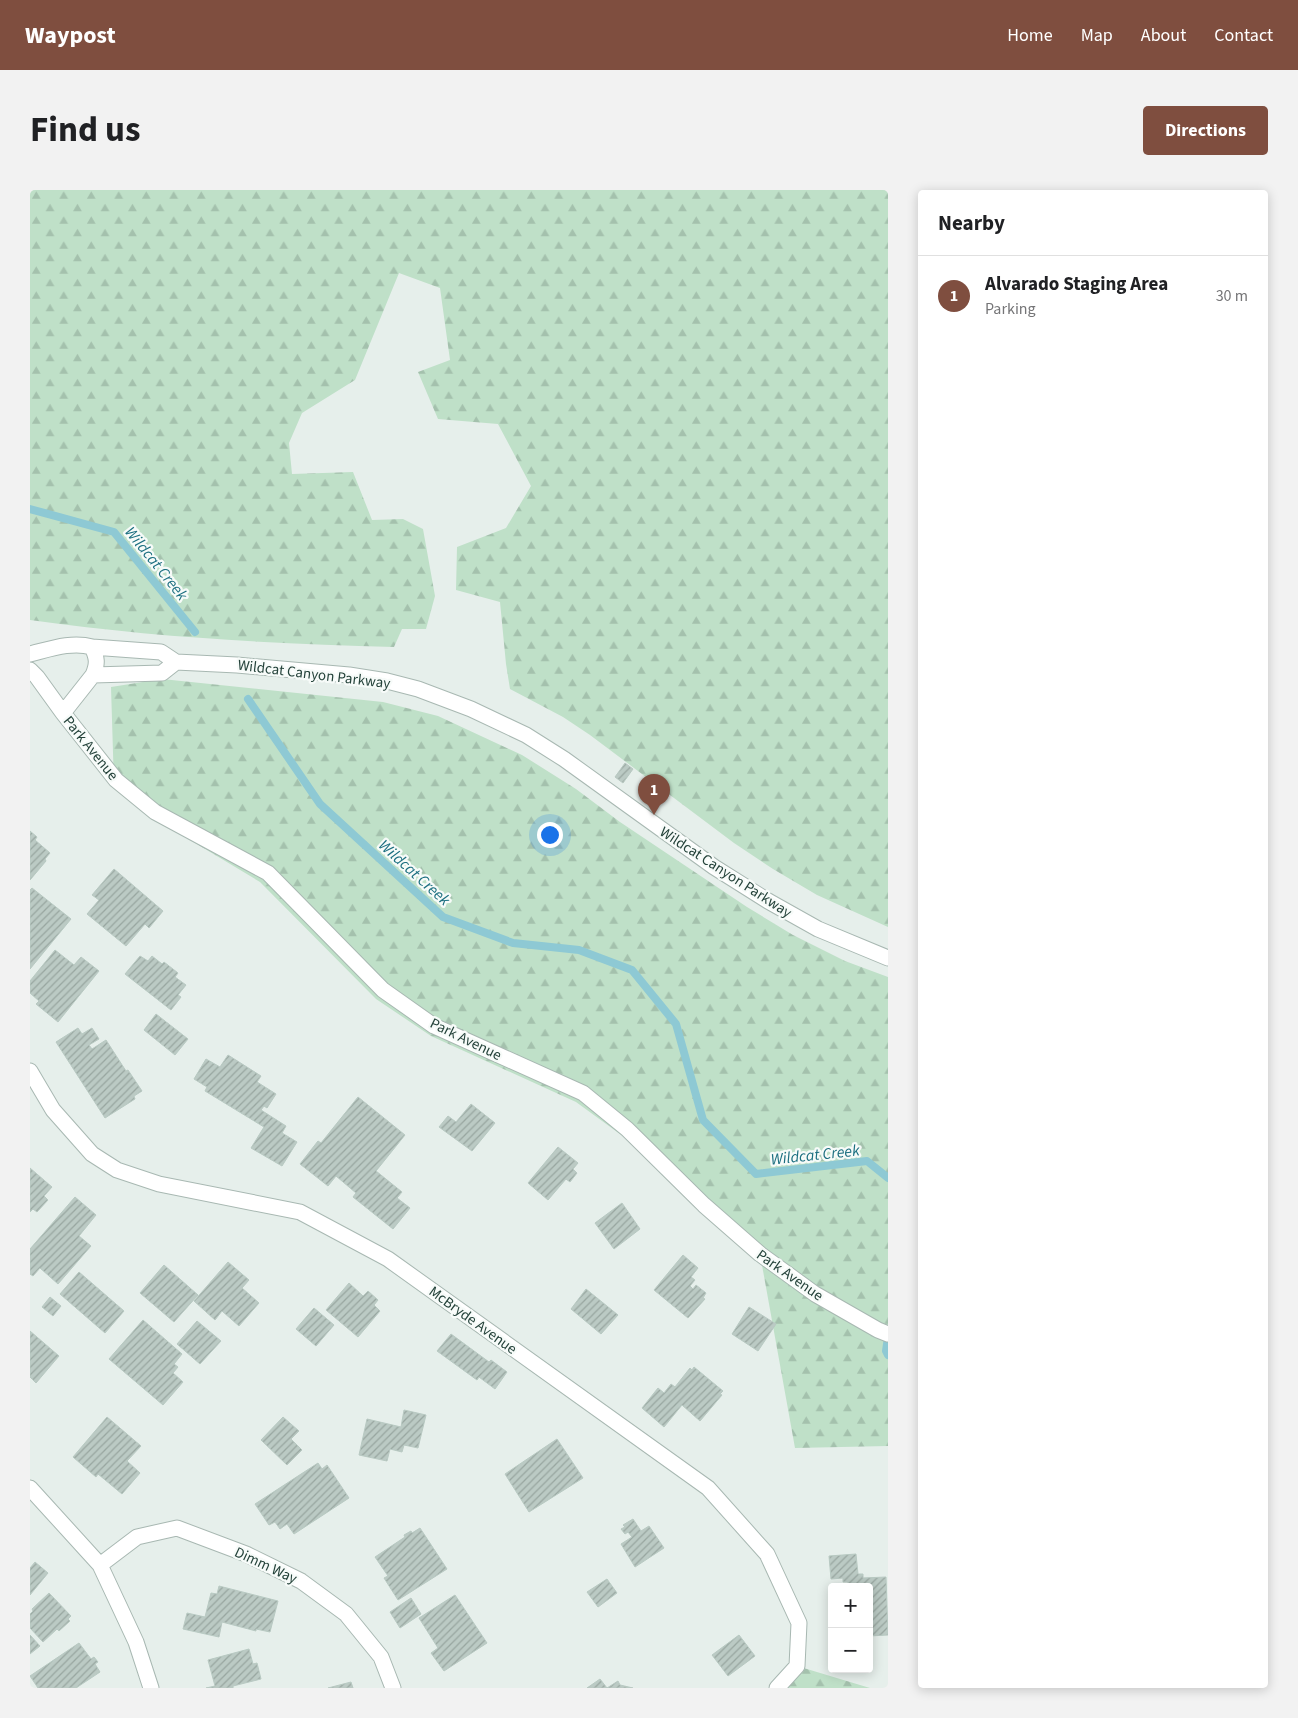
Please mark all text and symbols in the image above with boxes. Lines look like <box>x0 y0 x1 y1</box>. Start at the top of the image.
text: Waypost <box>25 18 116 53</box>
text: Home <box>1007 23 1053 48</box>
text: Map <box>1081 23 1113 48</box>
text: About <box>1141 23 1186 48</box>
text: Contact <box>1214 23 1273 48</box>
text: Find us <box>30 105 140 155</box>
button: Directions <box>1143 106 1268 155</box>
text: Nearby <box>938 208 1005 238</box>
text: Alvarado Staging Area <box>985 271 1168 298</box>
text: 1 <box>950 285 958 307</box>
text: 30 m <box>1216 285 1248 307</box>
text: Parking <box>985 298 1036 320</box>
water label: Wildcat Creek <box>120 522 193 606</box>
street label: Wildcat Canyon Parkway <box>236 655 391 694</box>
street label: Park Avenue <box>58 712 123 785</box>
pin: 1 <box>638 774 670 815</box>
your location <box>537 822 563 848</box>
street label: Wildcat Canyon Parkway <box>656 822 796 923</box>
water label: Wildcat Creek <box>374 835 455 911</box>
street label: Park Avenue <box>426 1013 505 1066</box>
water label: Wildcat Creek <box>770 1139 861 1171</box>
street label: Park Avenue <box>752 1245 827 1306</box>
street label: McBryde Avenue <box>424 1281 521 1359</box>
street label: Dimm Way <box>231 1542 301 1589</box>
map controls <box>828 1583 873 1673</box>
button: + <box>828 1583 873 1628</box>
button: − <box>828 1628 873 1673</box>

